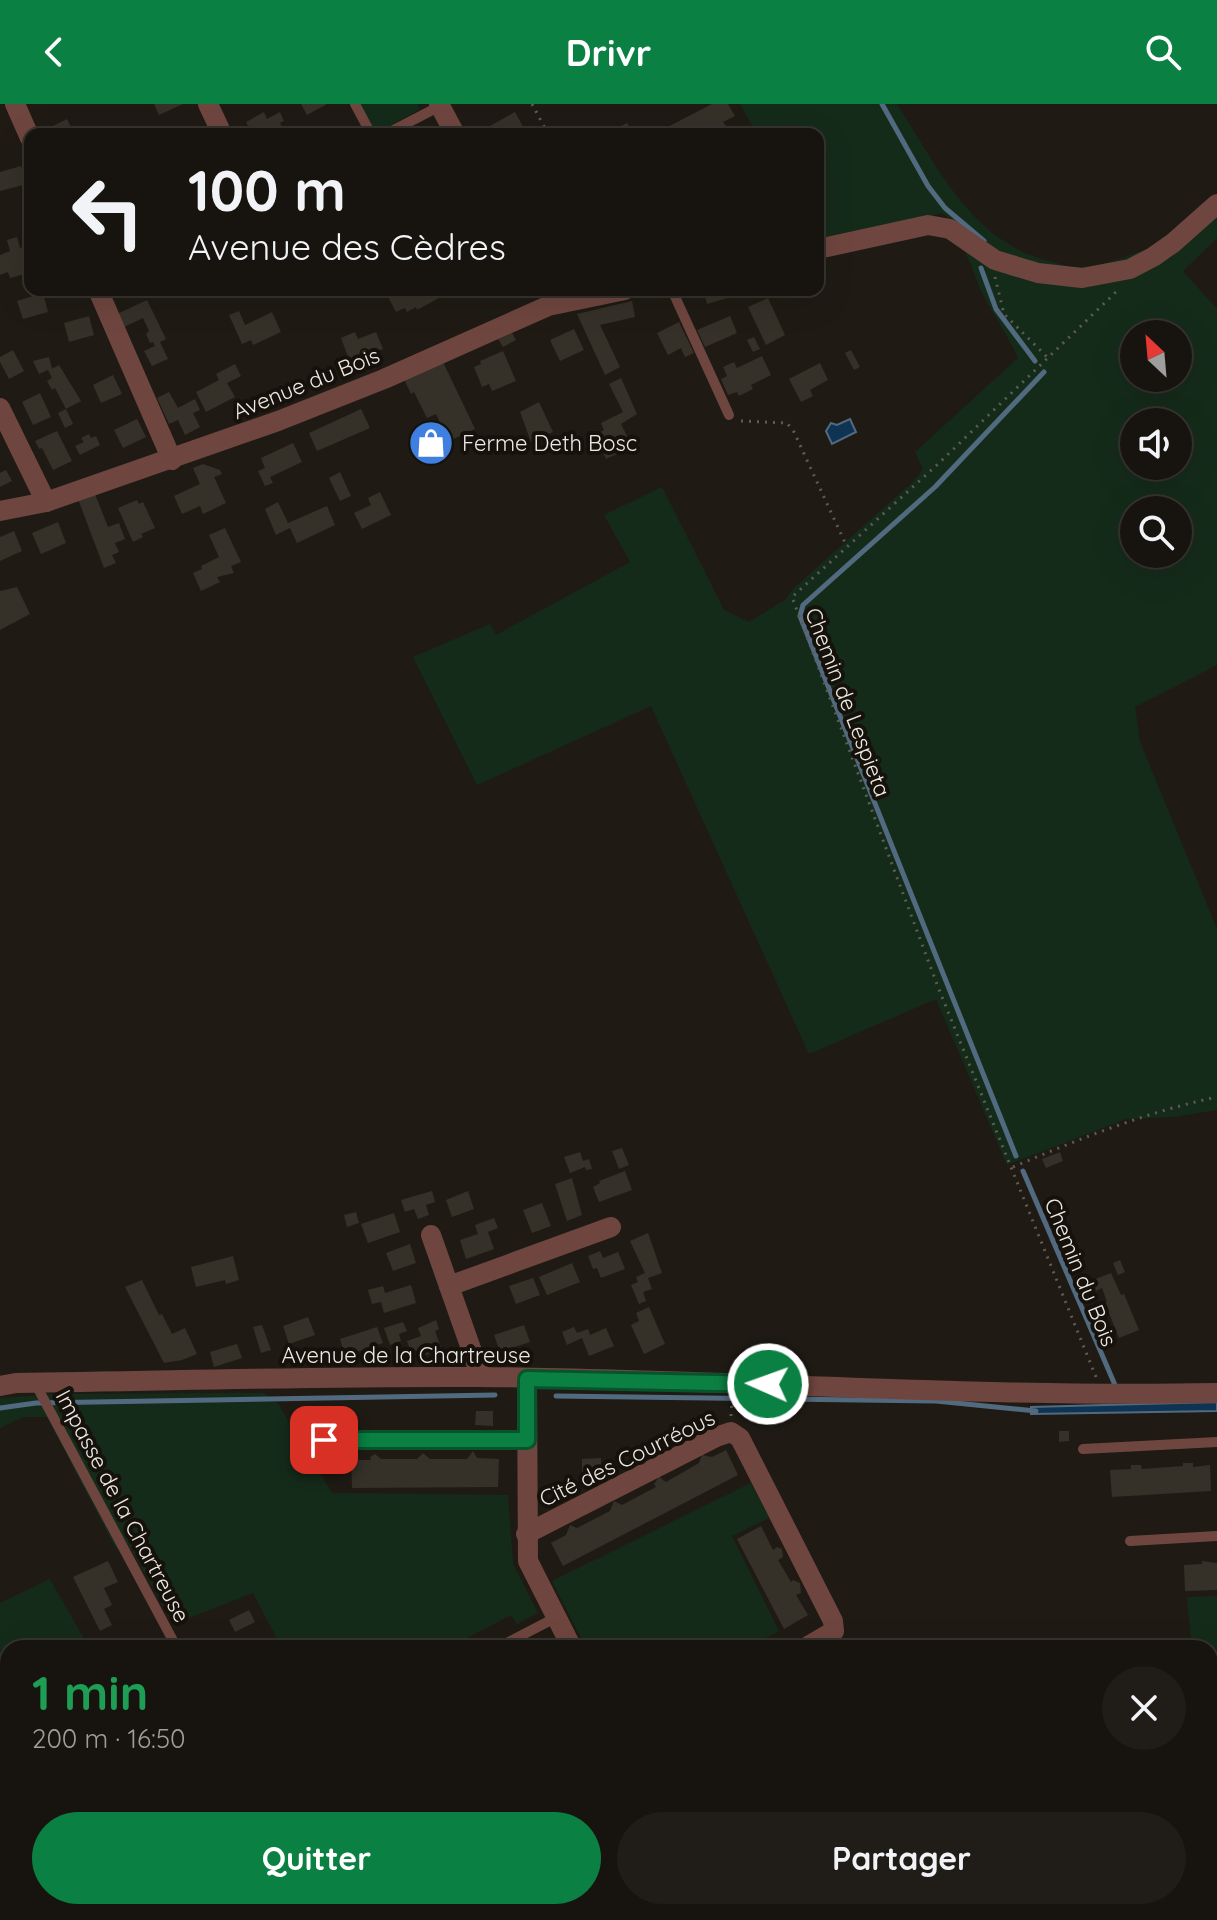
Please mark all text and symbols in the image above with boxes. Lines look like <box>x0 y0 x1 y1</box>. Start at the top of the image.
icon: back <box>32 30 76 74</box>
text: Drivr <box>566 30 651 75</box>
icon: search <box>1141 30 1185 74</box>
text: 100 m <box>188 155 346 225</box>
icon: left <box>56 160 160 264</box>
text: Avenue des Cèdres <box>188 224 506 269</box>
north arrow <box>1120 320 1192 392</box>
map controls <box>1120 320 1192 568</box>
street label: Avenue du Bois <box>228 341 384 425</box>
button: sound <box>1120 408 1192 480</box>
shop icon: Ferme Deth Bosc <box>407 419 455 467</box>
place label: Ferme Deth Bosc <box>462 429 637 457</box>
button: search <box>1120 496 1192 568</box>
street label: Chemin de Lespieta <box>799 603 897 801</box>
street label: Chemin du Bois <box>1038 1194 1124 1350</box>
street label: Avenue de la Chartreuse <box>281 1341 531 1369</box>
position arrow <box>726 1342 810 1426</box>
street label: Impasse de la Chartreuse <box>50 1385 196 1627</box>
street label: Cité des Courréous <box>535 1403 719 1513</box>
pin <box>290 1406 358 1474</box>
icon: arrive <box>302 1418 346 1462</box>
text: 1 min <box>32 1662 148 1722</box>
button: close <box>1102 1666 1186 1750</box>
text: 200 m · 16:50 <box>32 1722 186 1755</box>
button: Quitter <box>32 1812 601 1904</box>
button: Partager <box>617 1812 1186 1904</box>

